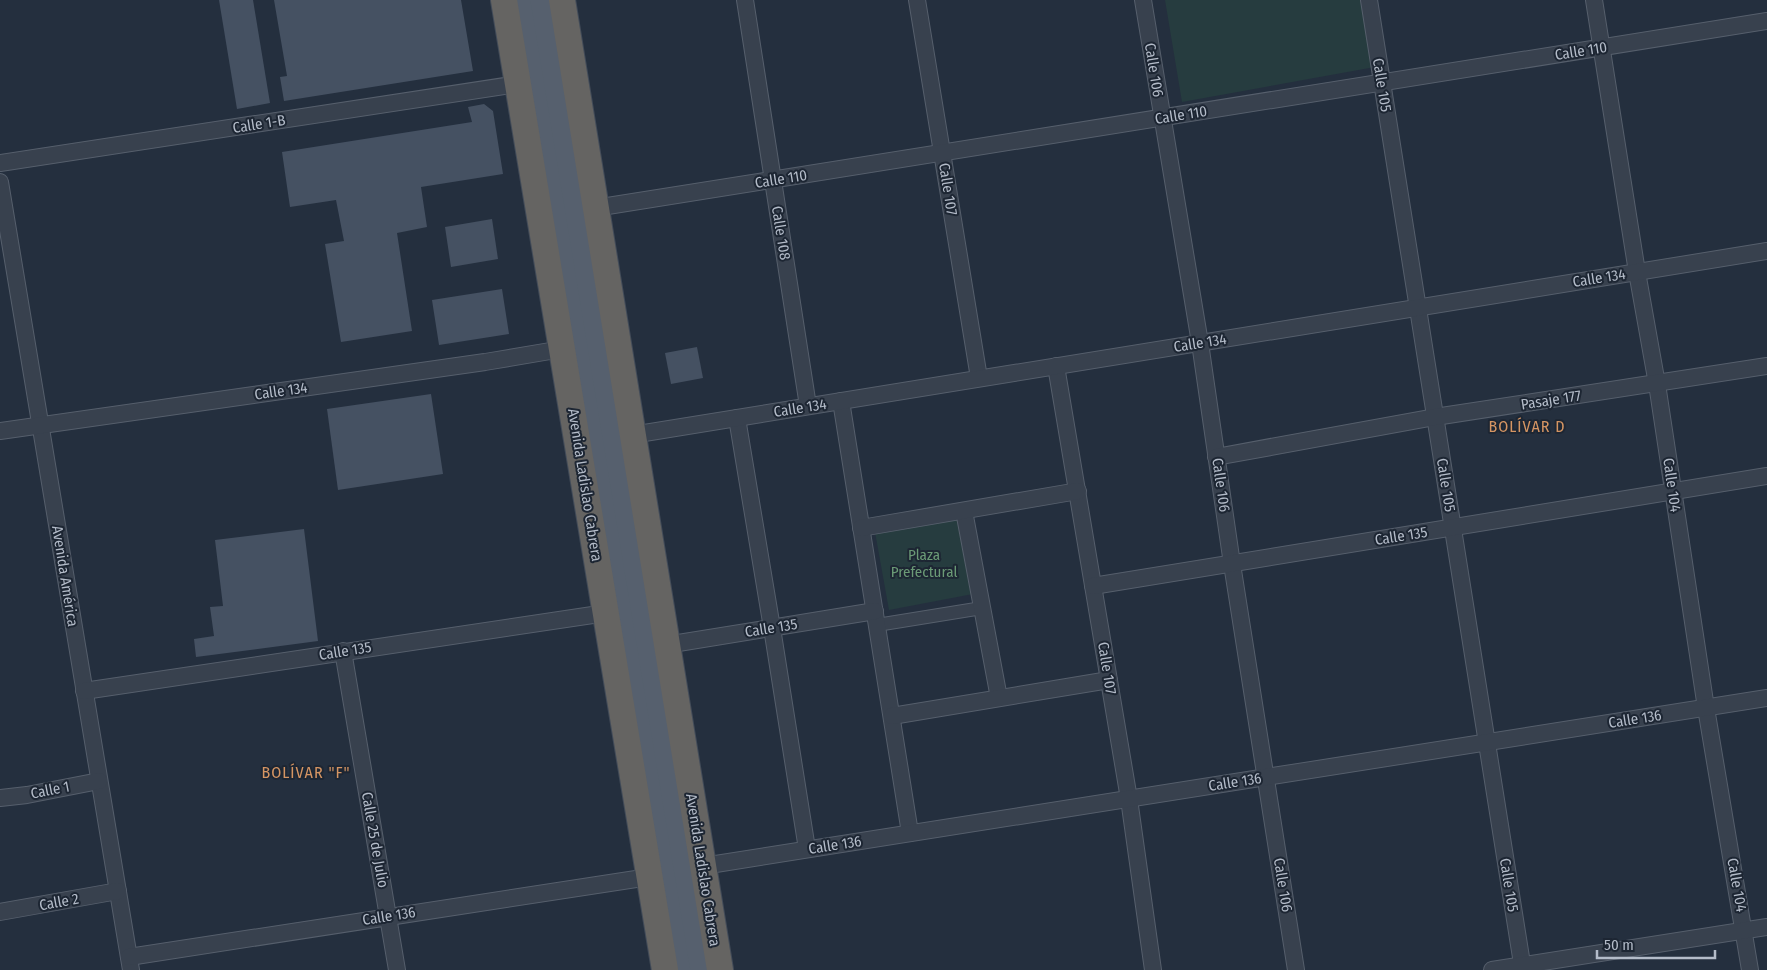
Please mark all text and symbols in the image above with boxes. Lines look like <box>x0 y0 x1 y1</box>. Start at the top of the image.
street label: Calle 110 <box>1554 38 1608 64</box>
street label: Calle 106 <box>1141 42 1167 98</box>
street label: Calle 105 <box>1369 57 1395 113</box>
street label: Calle 110 <box>1154 102 1208 128</box>
street label: Calle 1-B <box>231 111 287 137</box>
street label: Calle 107 <box>935 161 961 217</box>
street label: Calle 110 <box>754 166 808 192</box>
street label: Calle 108 <box>768 205 794 261</box>
street label: Calle 134 <box>1571 265 1627 291</box>
street label: Calle 134 <box>1172 330 1228 356</box>
street label: Calle 134 <box>253 378 309 404</box>
street label: Pasaje 177 <box>1520 386 1582 414</box>
street label: Calle 134 <box>772 395 828 421</box>
street label: Avenida Ladislao Cabrera <box>564 407 606 563</box>
district label: BOLÍVAR D <box>1488 417 1566 436</box>
street label: Calle 106 <box>1208 457 1234 513</box>
street label: Calle 105 <box>1433 457 1459 513</box>
street label: Calle 104 <box>1659 457 1685 513</box>
street label: Calle 135 <box>1373 523 1429 549</box>
street label: Avenida América <box>48 524 82 628</box>
park label: Plaza Prefectural <box>891 546 957 581</box>
street label: Calle 135 <box>743 615 799 641</box>
street label: Calle 135 <box>317 638 373 664</box>
street label: Calle 107 <box>1094 640 1120 696</box>
street label: Calle 136 <box>1607 706 1663 732</box>
district label: BOLÍVAR "F" <box>261 763 351 782</box>
street label: Calle 136 <box>1207 769 1263 795</box>
street label: Calle 1 <box>29 777 71 803</box>
street label: Calle 25 de Julio <box>358 791 392 889</box>
street label: Avenida Ladislao Cabrera <box>682 792 724 948</box>
street label: Calle 136 <box>807 832 863 858</box>
street label: Calle 106 <box>1270 857 1296 913</box>
street label: Calle 105 <box>1496 857 1522 913</box>
street label: Calle 104 <box>1723 857 1751 913</box>
street label: Calle 2 <box>38 890 81 914</box>
street label: Calle 136 <box>361 903 417 929</box>
scale bar <box>1597 928 1714 960</box>
text: 50 m <box>1604 936 1634 954</box>

